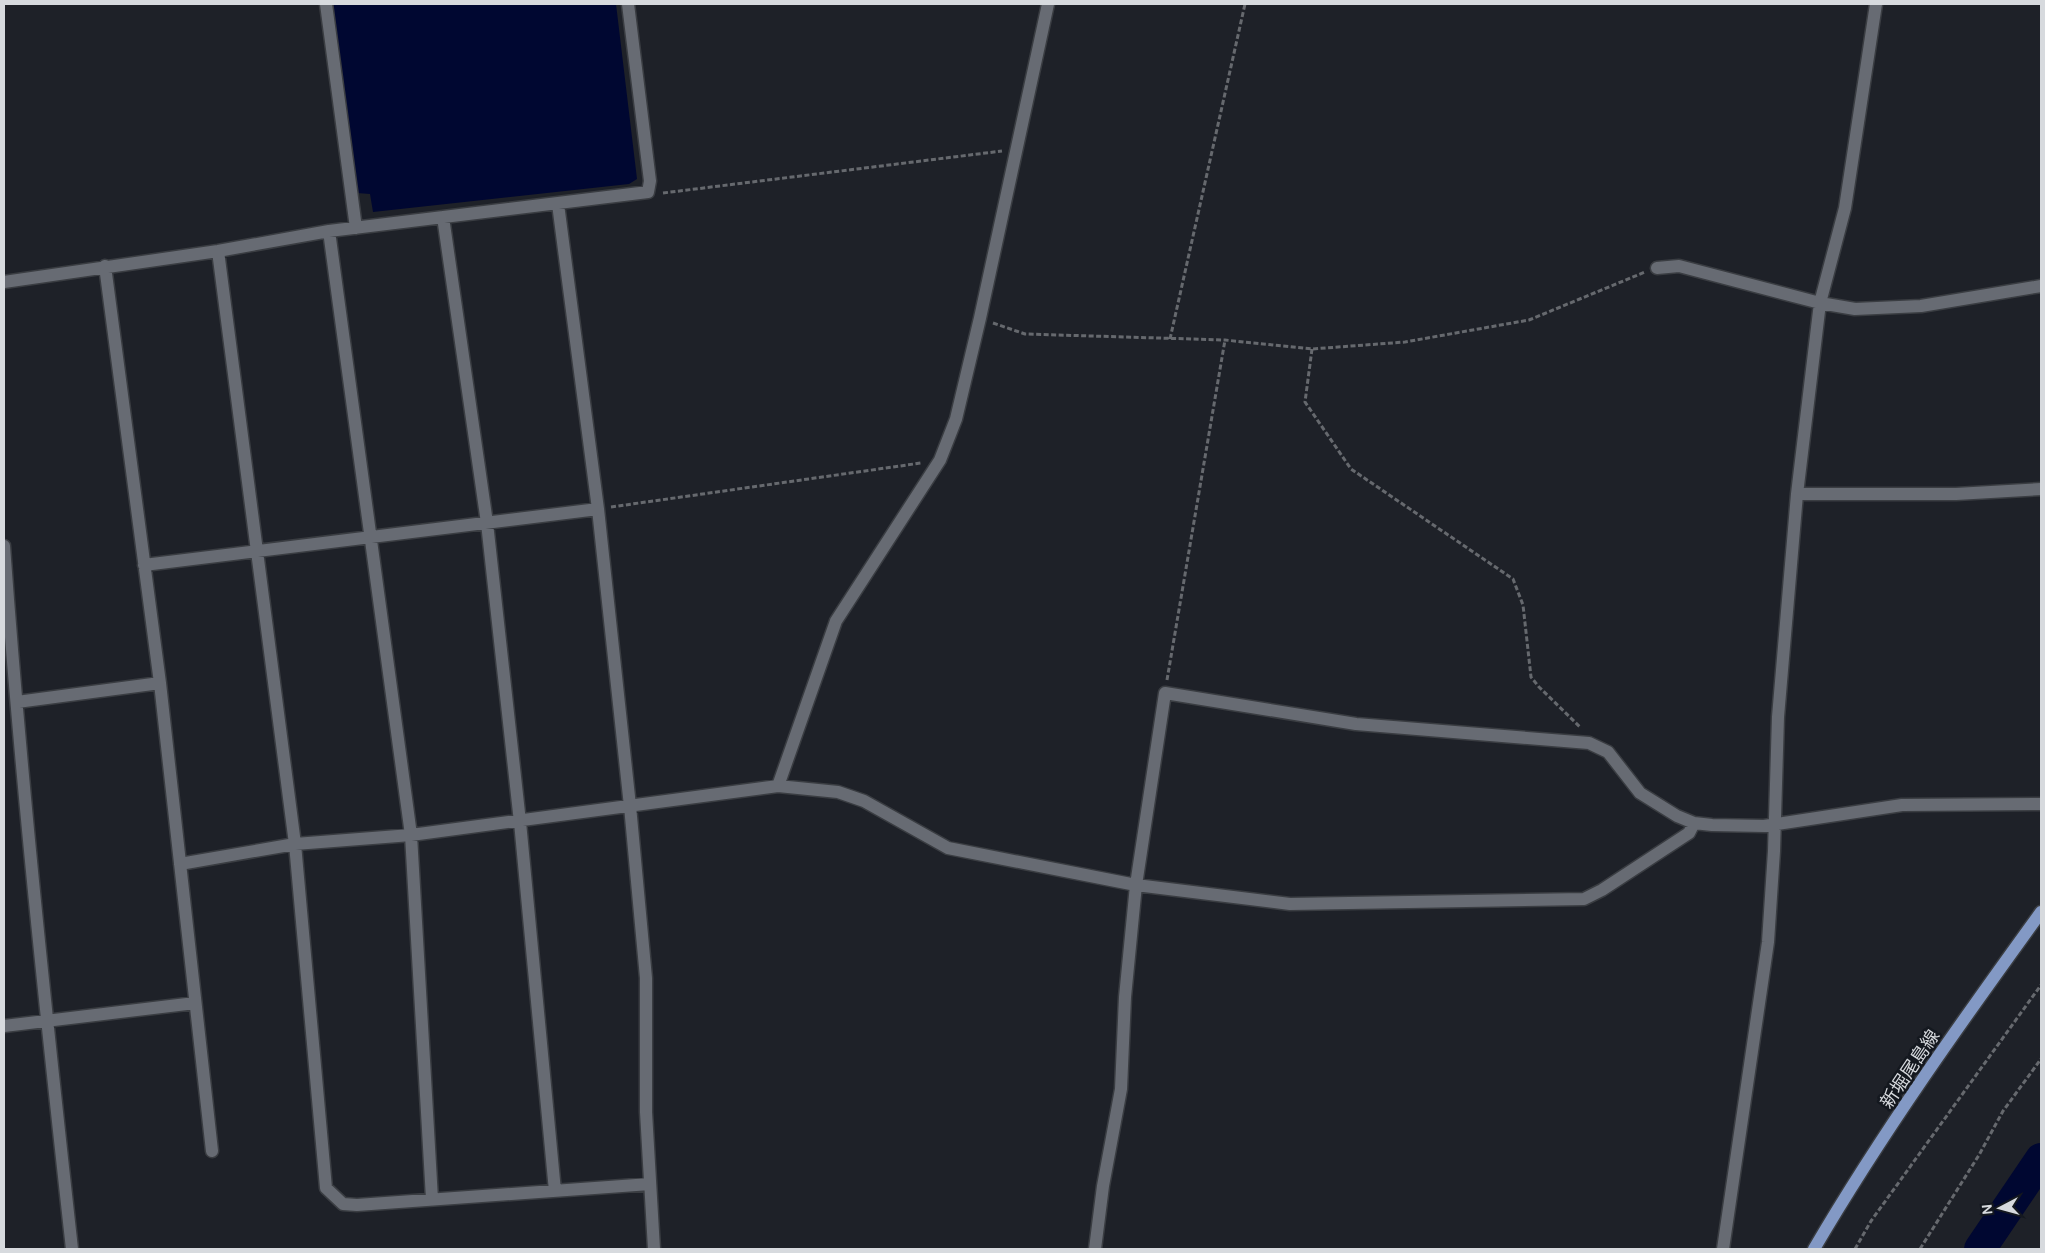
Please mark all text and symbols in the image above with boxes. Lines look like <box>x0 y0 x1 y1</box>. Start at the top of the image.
street label: 新堀尾島線 <box>1875 1025 1945 1113</box>
north arrow <box>1975 1183 2025 1233</box>
text: N <box>1978 1203 1997 1215</box>

